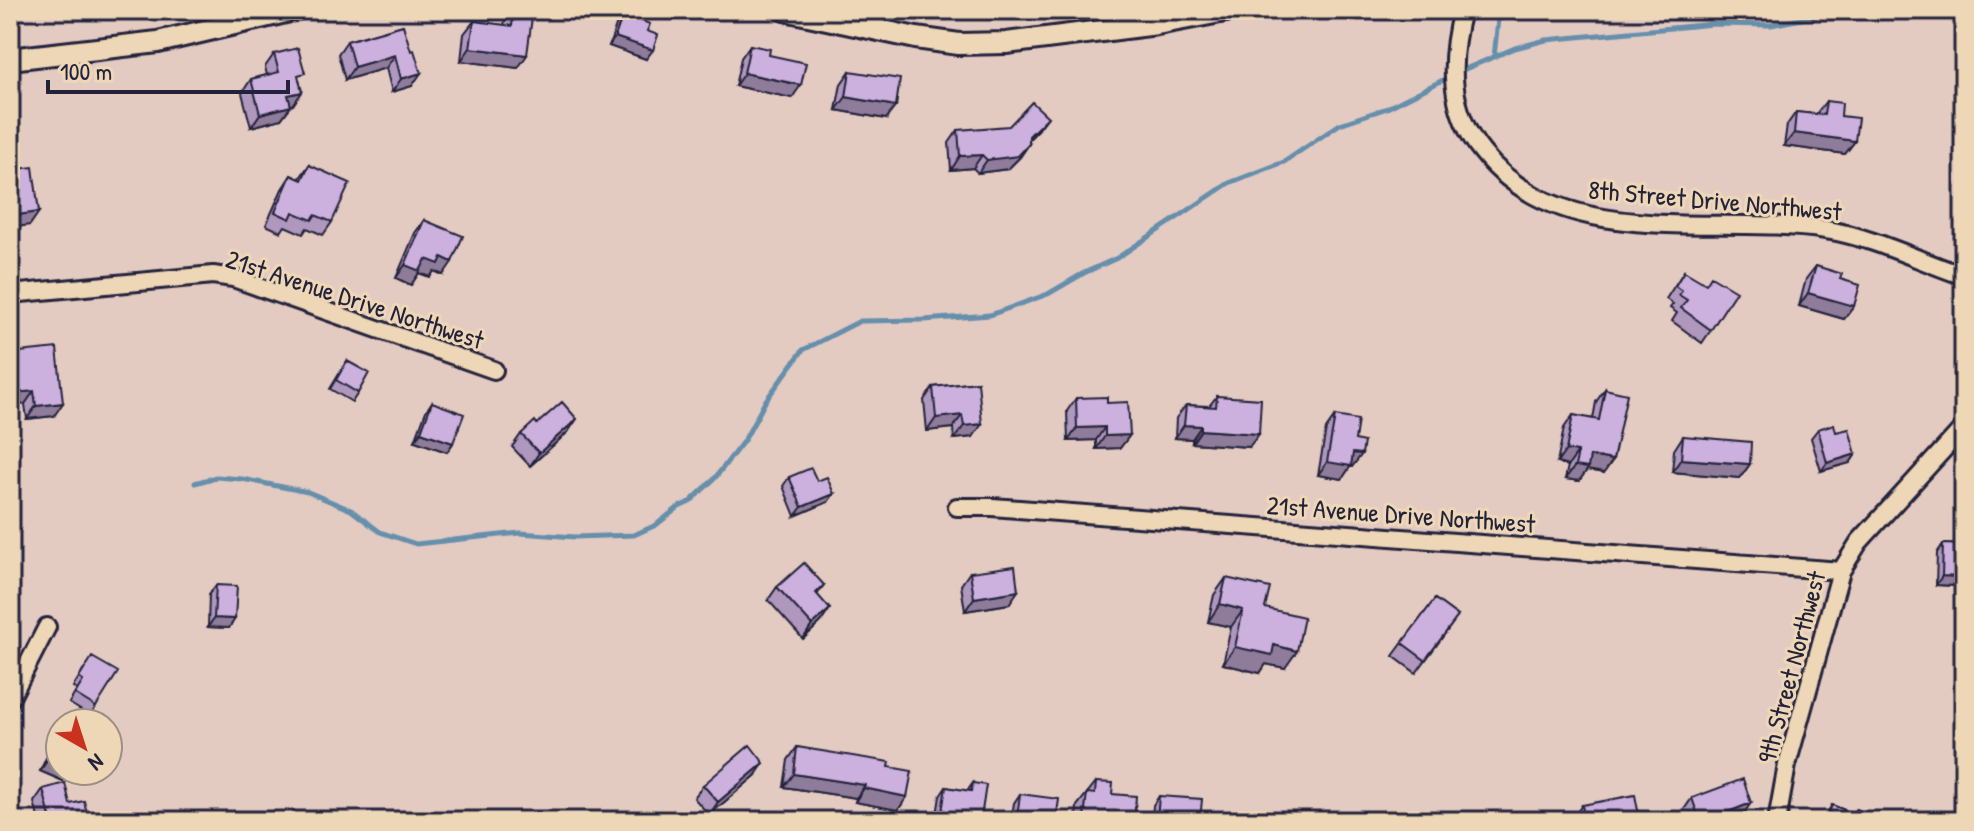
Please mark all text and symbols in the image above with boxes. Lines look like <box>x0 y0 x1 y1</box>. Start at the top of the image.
scale bar <box>48 44 288 94</box>
text: 100 m <box>60 55 112 87</box>
street label: 8th Street Drive Northwest <box>1587 171 1844 229</box>
street label: 21st Avenue Drive Northwest <box>222 241 489 358</box>
street label: 21st Avenue Drive Northwest <box>1266 487 1537 541</box>
street label: 9th Street Northwest <box>1749 566 1834 767</box>
north arrow <box>44 707 124 787</box>
text: N <box>82 747 111 778</box>

